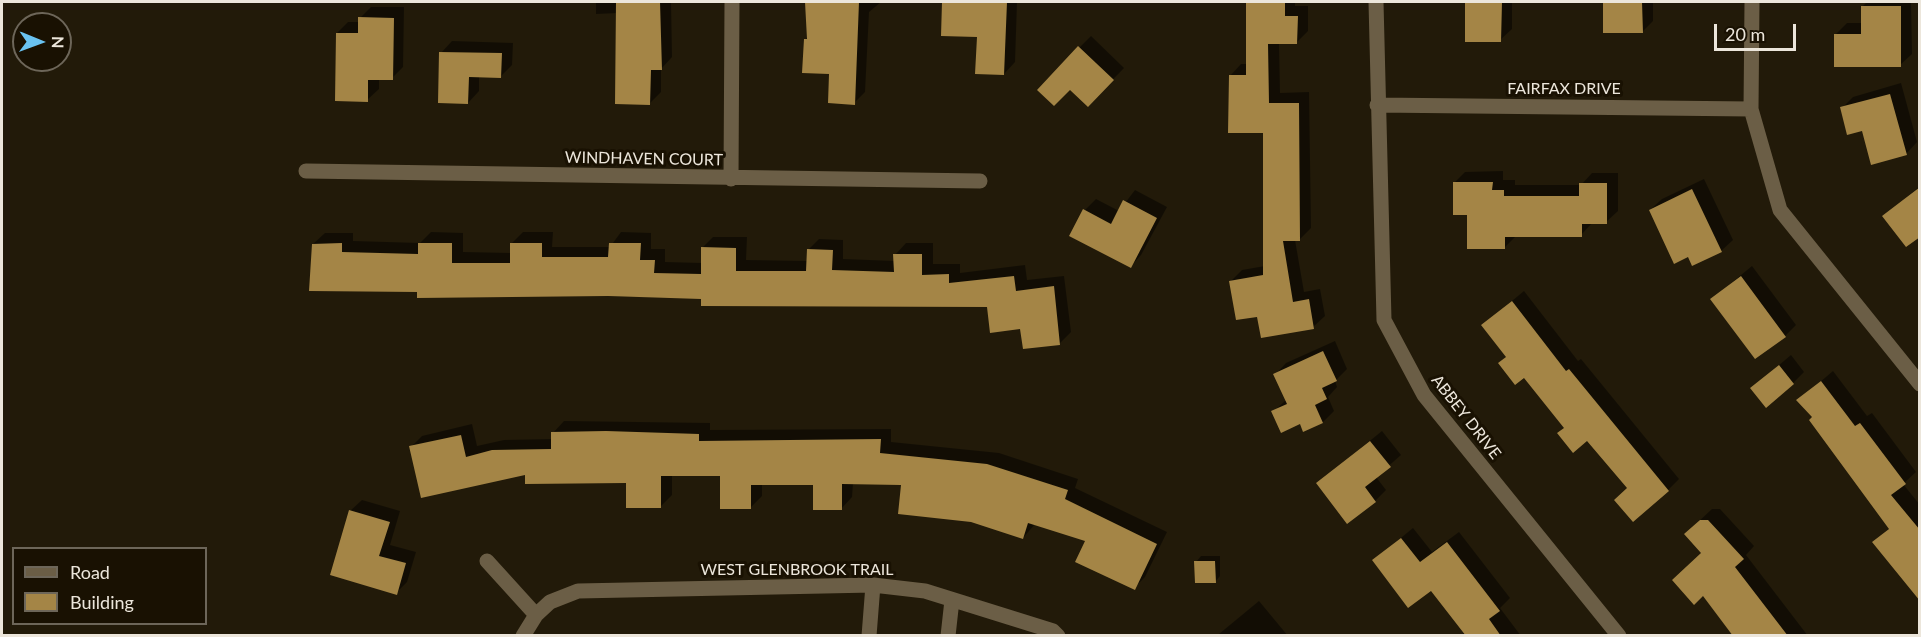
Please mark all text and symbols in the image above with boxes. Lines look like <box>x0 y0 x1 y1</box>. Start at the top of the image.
north arrow <box>12 12 72 72</box>
scale bar <box>1717 12 1800 50</box>
text: 20 m <box>1725 23 1765 45</box>
text: N <box>49 36 68 49</box>
street label: FAIRFAX DRIVE <box>1507 79 1621 99</box>
street label: WINDHAVEN COURT <box>565 148 723 170</box>
street label: ABBEY DRIVE <box>1427 371 1505 463</box>
legend <box>12 547 207 625</box>
street label: WEST GLENBROOK TRAIL <box>701 560 893 580</box>
text: Road <box>70 561 110 583</box>
text: Building <box>70 591 134 613</box>

